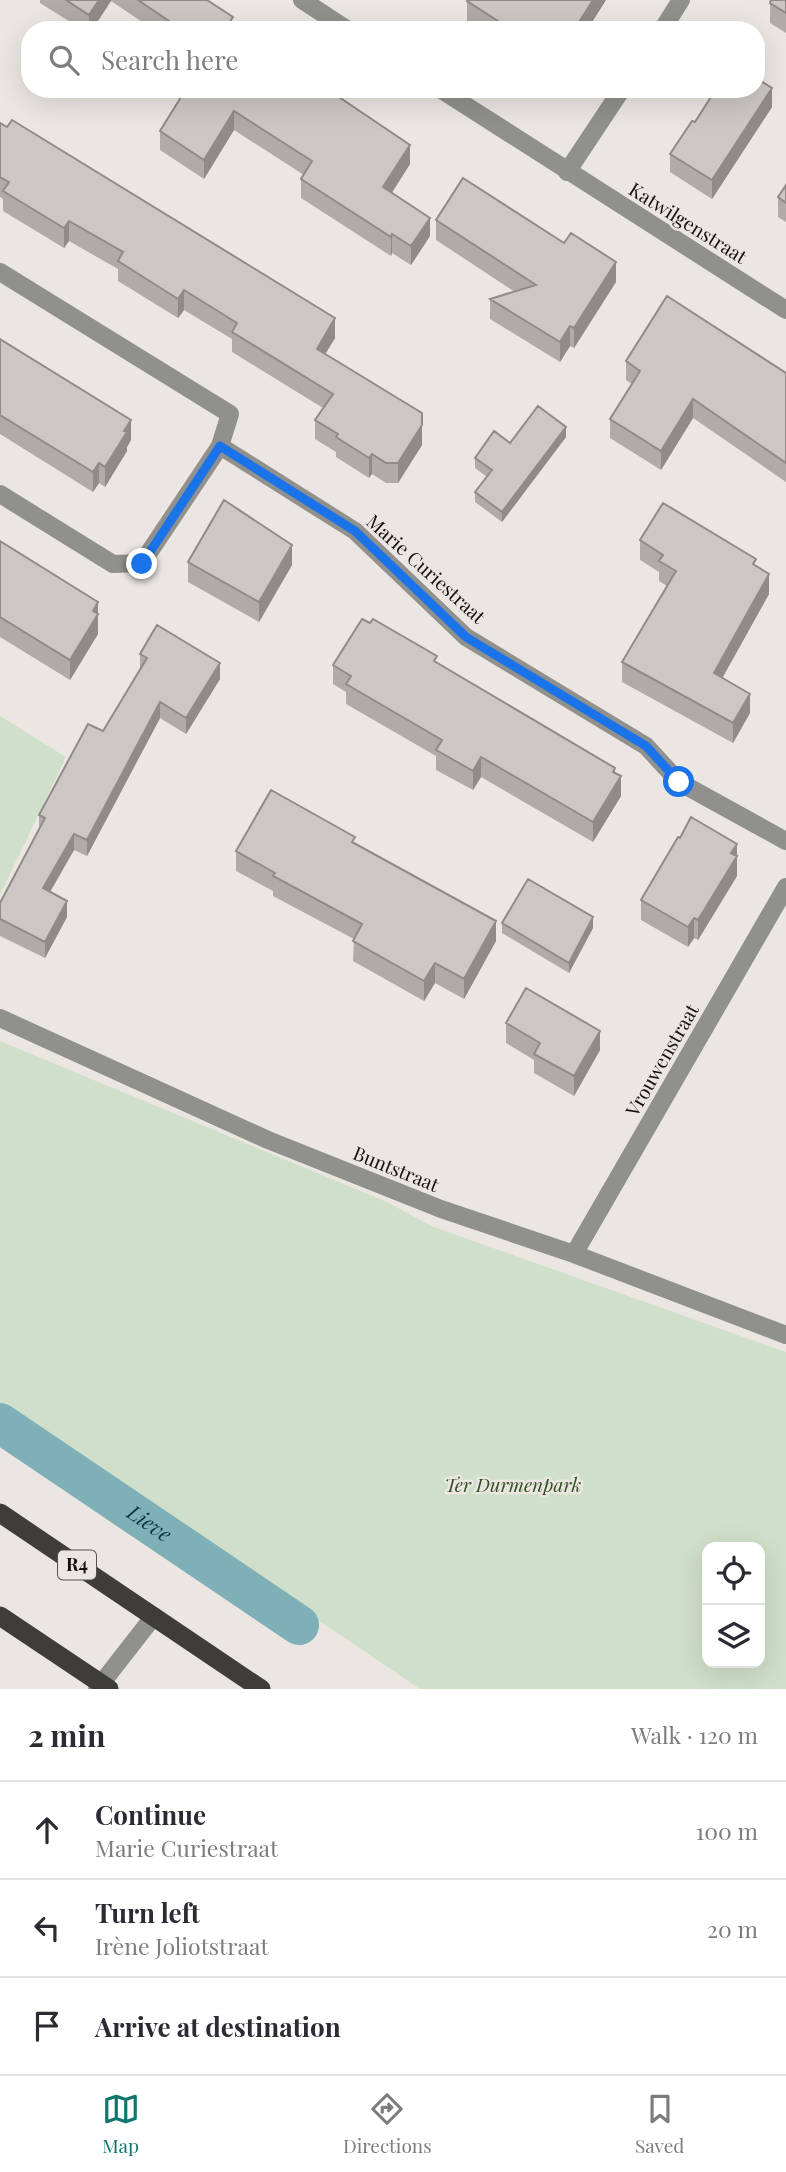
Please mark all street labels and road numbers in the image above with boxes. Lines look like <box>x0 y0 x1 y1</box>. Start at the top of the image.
street label: Katwilgenstraat <box>625 176 753 269</box>
street label: Marie Curiestraat <box>362 508 492 629</box>
street label: Vrouwenstraat <box>618 998 704 1121</box>
street label: Buntstraat <box>350 1139 443 1197</box>
road number: R4 <box>58 1550 96 1580</box>

